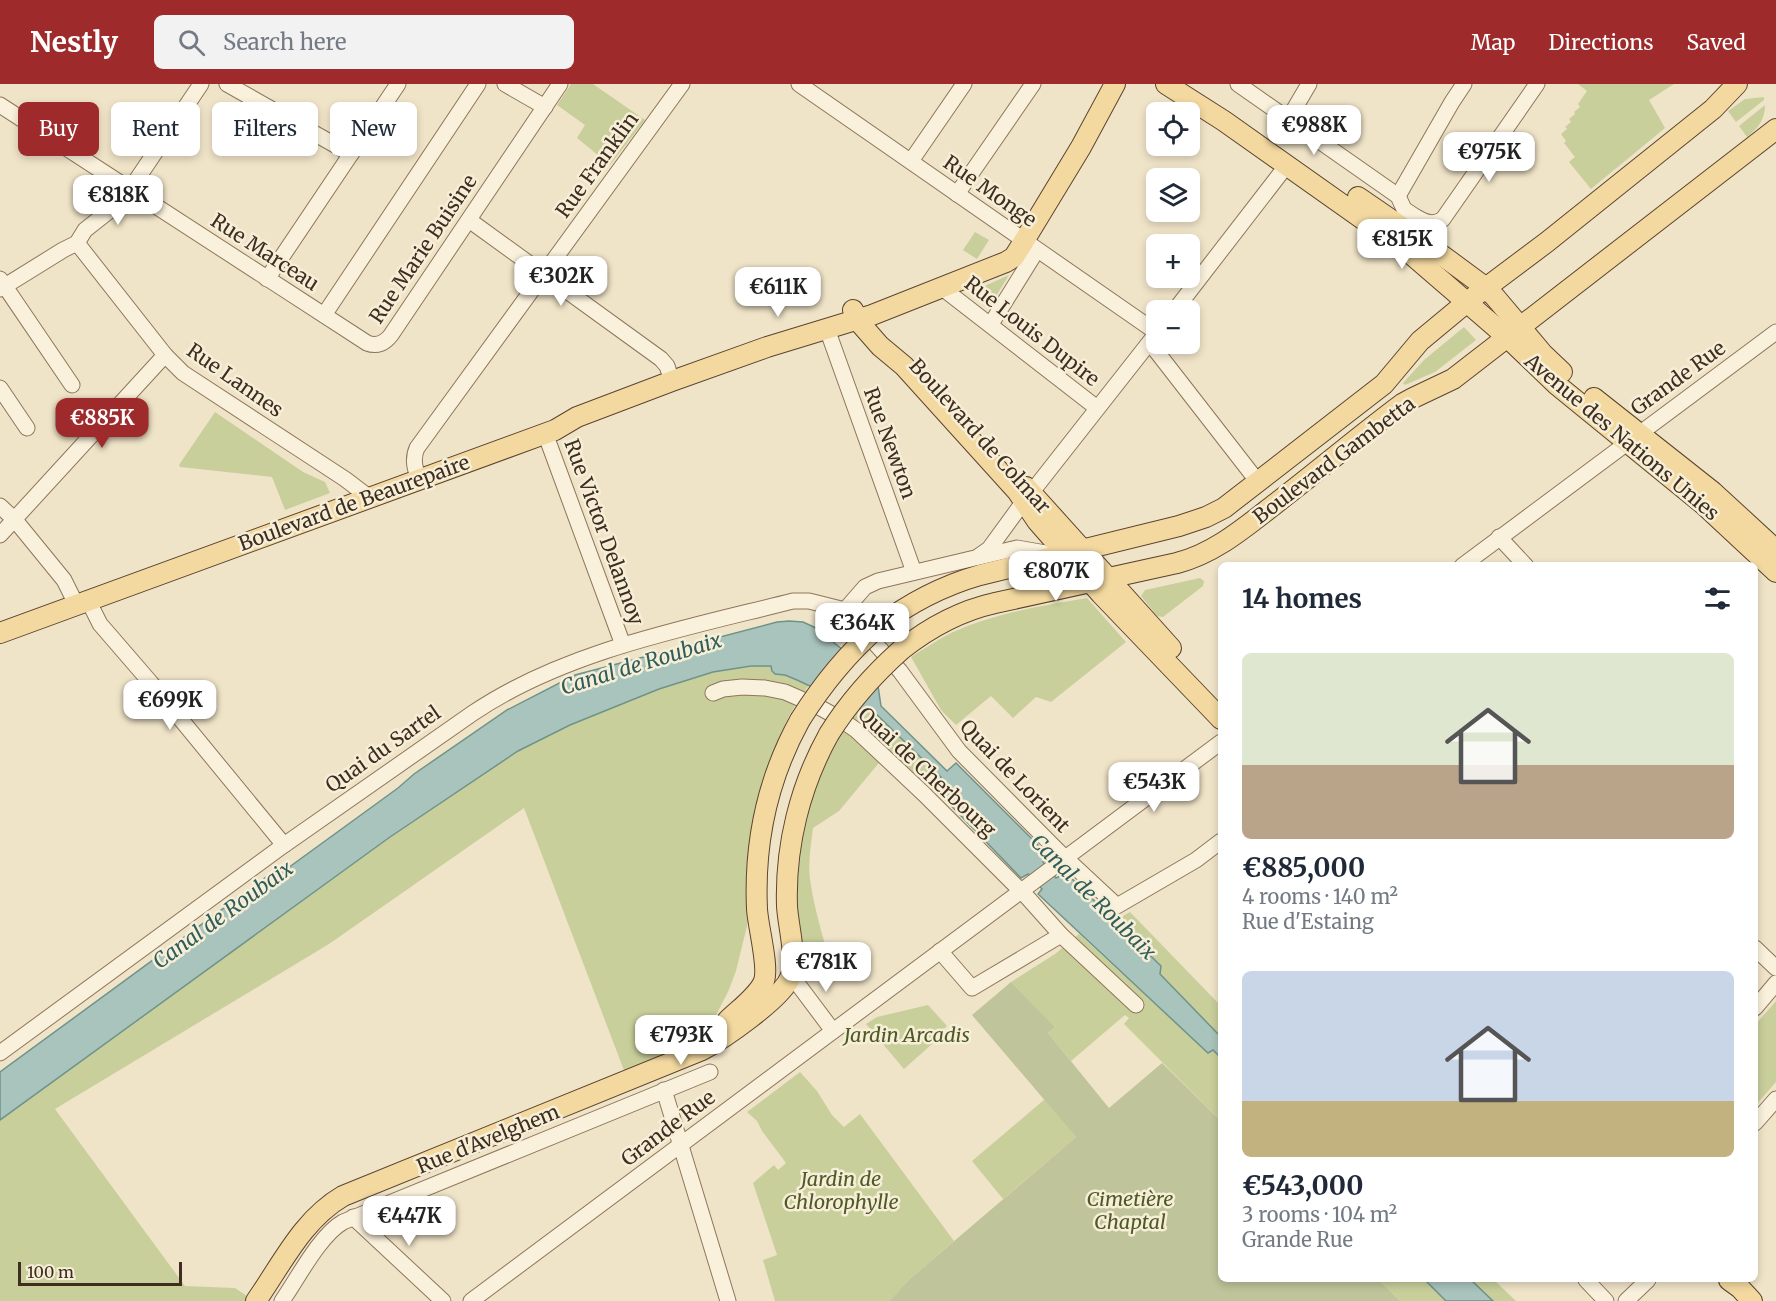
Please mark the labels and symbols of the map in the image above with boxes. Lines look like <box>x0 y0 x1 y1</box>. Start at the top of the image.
pin: €988K <box>1272 105 1356 156</box>
street label: Rue Franklin <box>550 107 643 222</box>
pin: €975K <box>1447 132 1531 183</box>
street label: Rue Monge <box>939 149 1042 232</box>
street label: Rue Marie Buisine <box>363 169 482 328</box>
pin: €818K <box>76 175 160 226</box>
street label: Rue Marceau <box>207 207 324 296</box>
pin: €815K <box>1360 219 1444 270</box>
pin: €302K <box>519 256 603 307</box>
pin: €611K <box>736 267 820 318</box>
street label: Rue Louis Dupire <box>960 270 1105 391</box>
street label: Grande Rue <box>1626 335 1730 420</box>
street label: Rue Lannes <box>182 337 288 422</box>
street label: Avenue des Nations Unies <box>1519 347 1725 525</box>
street label: Boulevard de Colmar <box>904 353 1056 518</box>
street label: Rue Newton <box>859 384 922 502</box>
street label: Boulevard Gambetta <box>1248 390 1420 529</box>
pin: €885K <box>60 398 144 449</box>
street label: Rue Victor Delannoy <box>559 435 650 629</box>
street label: Boulevard de Beaurepaire <box>235 449 473 556</box>
pin: €807K <box>1014 551 1098 602</box>
pin: €364K <box>820 603 904 654</box>
water label: Canal de Roubaix <box>557 626 725 701</box>
pin: €699K <box>128 680 212 731</box>
street label: Quai du Sartel <box>320 700 445 797</box>
street label: Quai de Cherbourg <box>853 701 1001 842</box>
street label: Quai de Lorient <box>955 714 1076 838</box>
pin: €543K <box>1112 762 1196 813</box>
water label: Canal de Roubaix <box>1025 828 1162 965</box>
water label: Canal de Roubaix <box>147 855 298 975</box>
pin: €781K <box>784 942 868 993</box>
pin: €793K <box>639 1015 723 1066</box>
park label: Jardin Arcadis <box>842 1022 970 1047</box>
street label: Grande Rue <box>616 1084 720 1171</box>
street label: Rue d'Avelghem <box>413 1098 563 1179</box>
park label: Jardin de Chlorophylle <box>783 1166 899 1214</box>
park label: Cimetière Chaptal <box>1086 1186 1174 1234</box>
pin: €447K <box>367 1196 451 1247</box>
scale bar <box>18 1259 182 1286</box>

